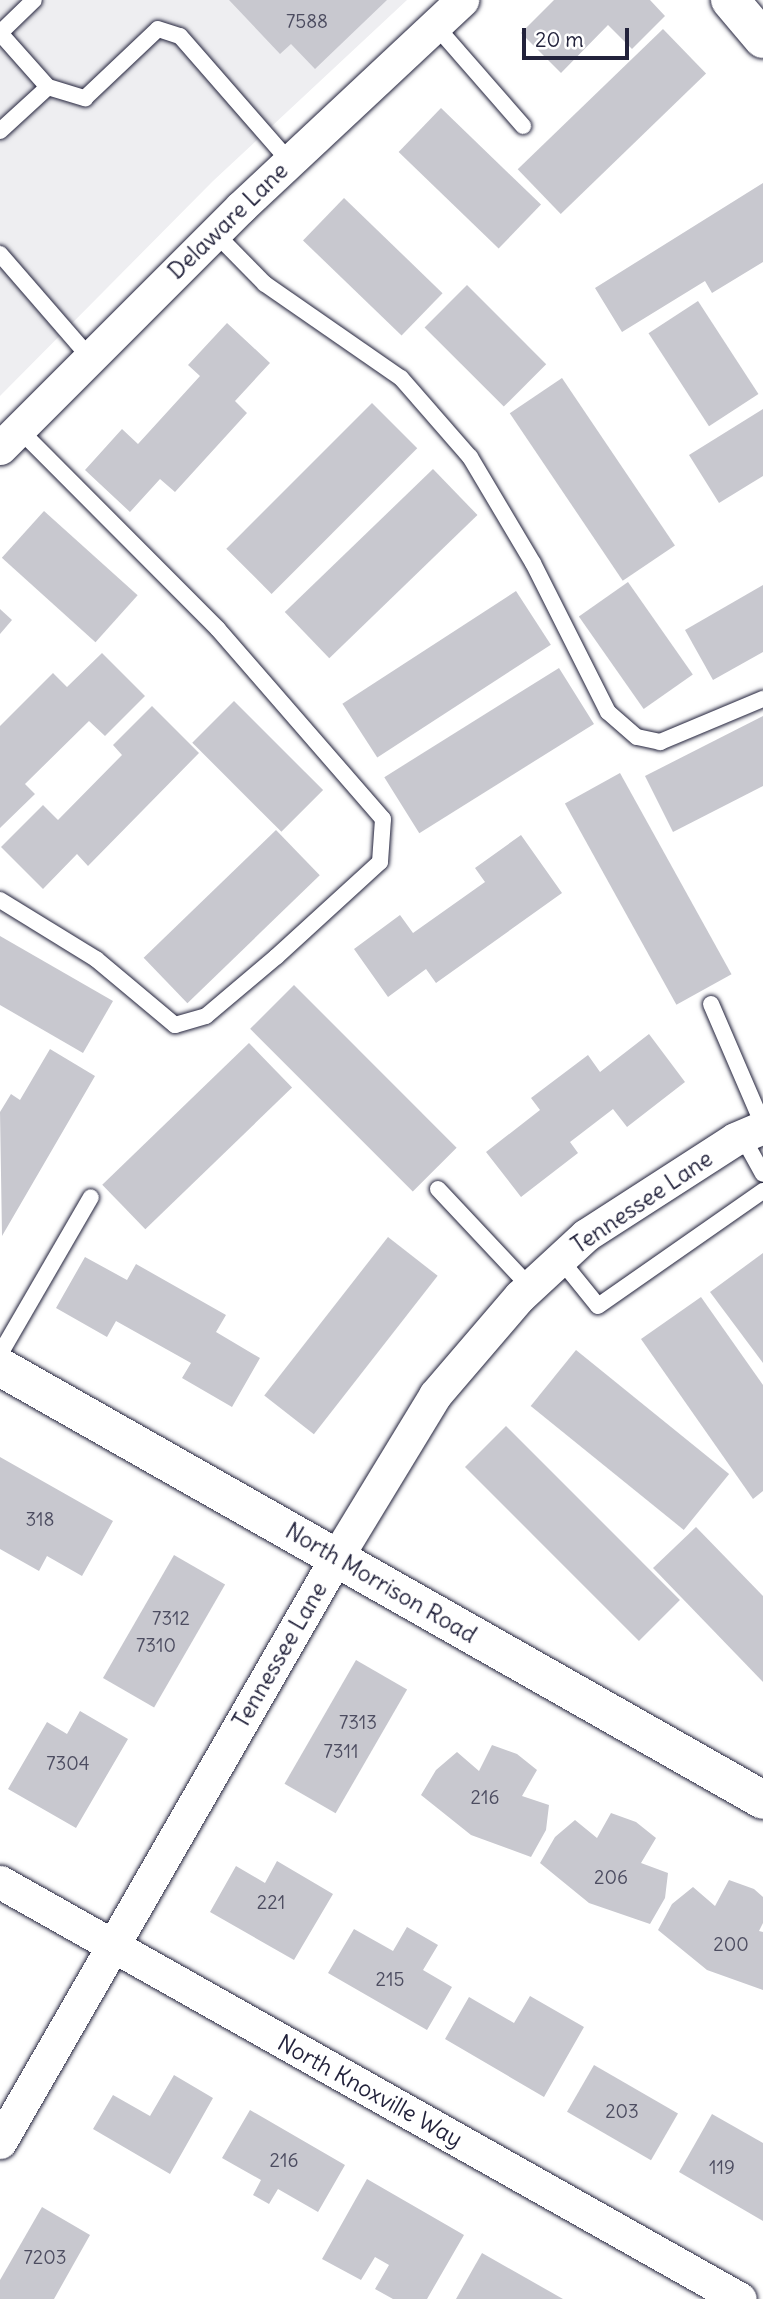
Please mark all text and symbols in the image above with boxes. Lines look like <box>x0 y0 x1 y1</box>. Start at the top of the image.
house number: 7588 <box>286 11 328 33</box>
scale bar <box>525 14 632 58</box>
text: 20 m <box>535 26 584 53</box>
street label: Delaware Lane <box>162 157 294 285</box>
street label: Tennessee Lane <box>566 1145 718 1259</box>
house number: 318 <box>25 1509 55 1531</box>
street label: North Morrison Road <box>281 1517 481 1649</box>
street label: Tennessee Lane <box>227 1577 333 1733</box>
house number: 7312 <box>152 1608 190 1630</box>
house number: 7310 <box>136 1635 176 1657</box>
house number: 7313 <box>339 1712 377 1734</box>
house number: 7311 <box>324 1741 358 1763</box>
house number: 7304 <box>46 1753 90 1775</box>
house number: 216 <box>471 1787 499 1809</box>
house number: 206 <box>594 1867 628 1889</box>
house number: 221 <box>257 1892 285 1914</box>
house number: 200 <box>713 1934 749 1956</box>
house number: 215 <box>376 1969 404 1991</box>
street label: North Knoxville Way <box>273 2029 467 2153</box>
house number: 203 <box>605 2101 639 2123</box>
house number: 216 <box>270 2150 298 2172</box>
house number: 119 <box>709 2157 735 2179</box>
house number: 7203 <box>23 2247 67 2269</box>

